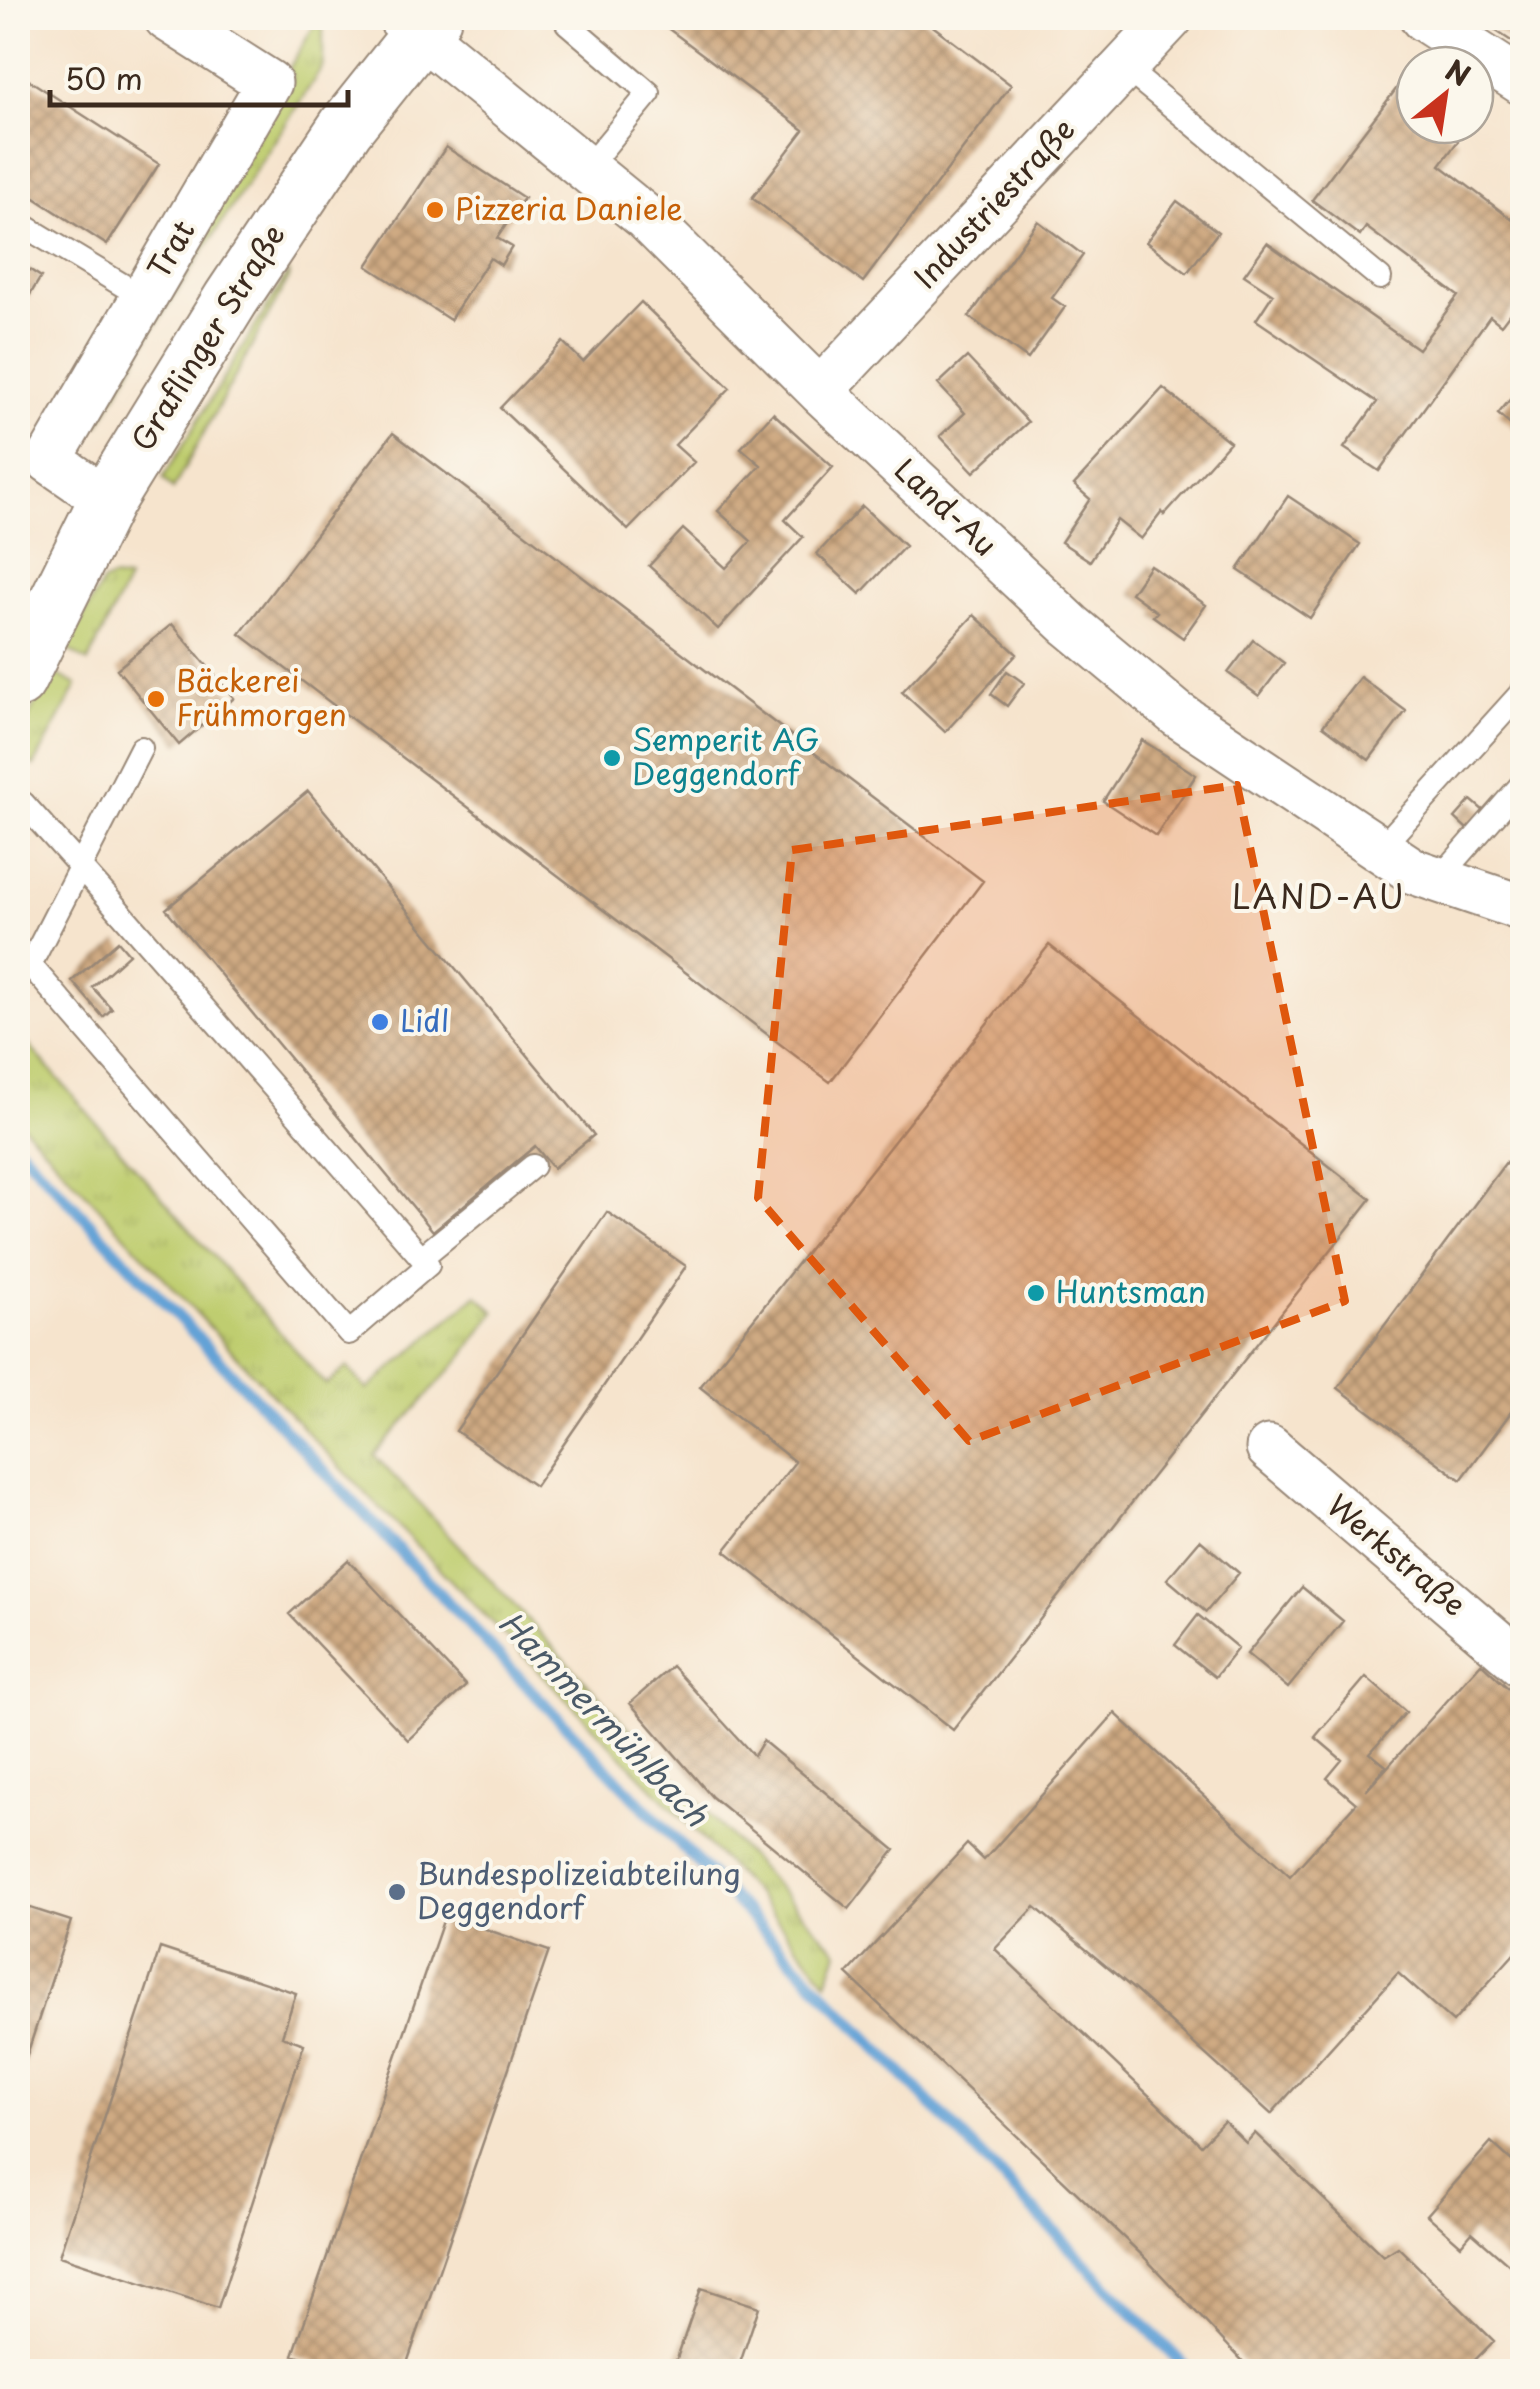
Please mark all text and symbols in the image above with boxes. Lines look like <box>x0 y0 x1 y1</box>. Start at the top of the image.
scale bar <box>50 45 348 107</box>
north arrow <box>1395 45 1495 145</box>
text: N <box>1438 48 1479 96</box>
text: 50 m <box>65 55 143 100</box>
street label: Industriestraße <box>902 107 1084 298</box>
place label: Pizzeria Daniele <box>455 185 683 230</box>
marker: Pizzeria Daniele <box>424 199 446 221</box>
street label: Trat <box>135 211 204 286</box>
street label: Graflinger Straße <box>119 215 295 459</box>
street label: Land-Au <box>885 447 1008 565</box>
place label: Bäckerei Frühmorgen <box>176 657 347 736</box>
marker: Bäckerei Frühmorgen <box>145 688 167 710</box>
place label: Semperit AG Deggendorf <box>632 716 819 795</box>
marker: Semperit AG Deggendorf <box>601 747 623 769</box>
district label: LAND-AU <box>1232 872 1406 920</box>
place label: Lidl <box>400 997 449 1042</box>
marker: Lidl <box>369 1011 391 1033</box>
place label: Huntsman <box>1056 1268 1206 1313</box>
marker: Huntsman <box>1025 1282 1047 1304</box>
street label: Werkstraße <box>1318 1483 1477 1626</box>
water label: Hammermühlbach <box>489 1599 721 1837</box>
place label: Bundespolizeiabteilung Deggendorf <box>417 1850 741 1929</box>
marker: Bundespolizeiabteilung Deggendorf <box>386 1881 408 1903</box>

